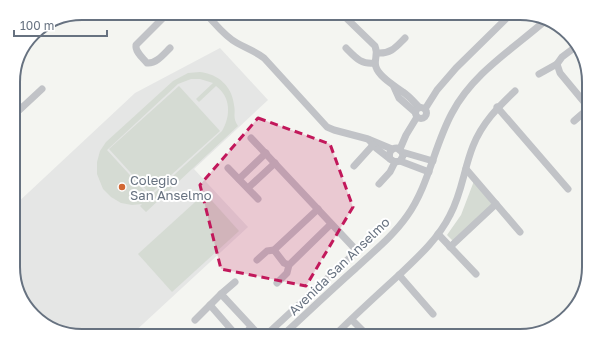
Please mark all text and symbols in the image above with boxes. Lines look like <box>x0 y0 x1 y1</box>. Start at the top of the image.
scale bar <box>14 12 107 38</box>
text: 100 m <box>20 18 54 33</box>
place label: Colegio San Anselmo <box>130 172 212 203</box>
marker: Colegio San Anselmo <box>117 182 127 192</box>
street label: Avenida San Anselmo <box>285 214 393 318</box>

